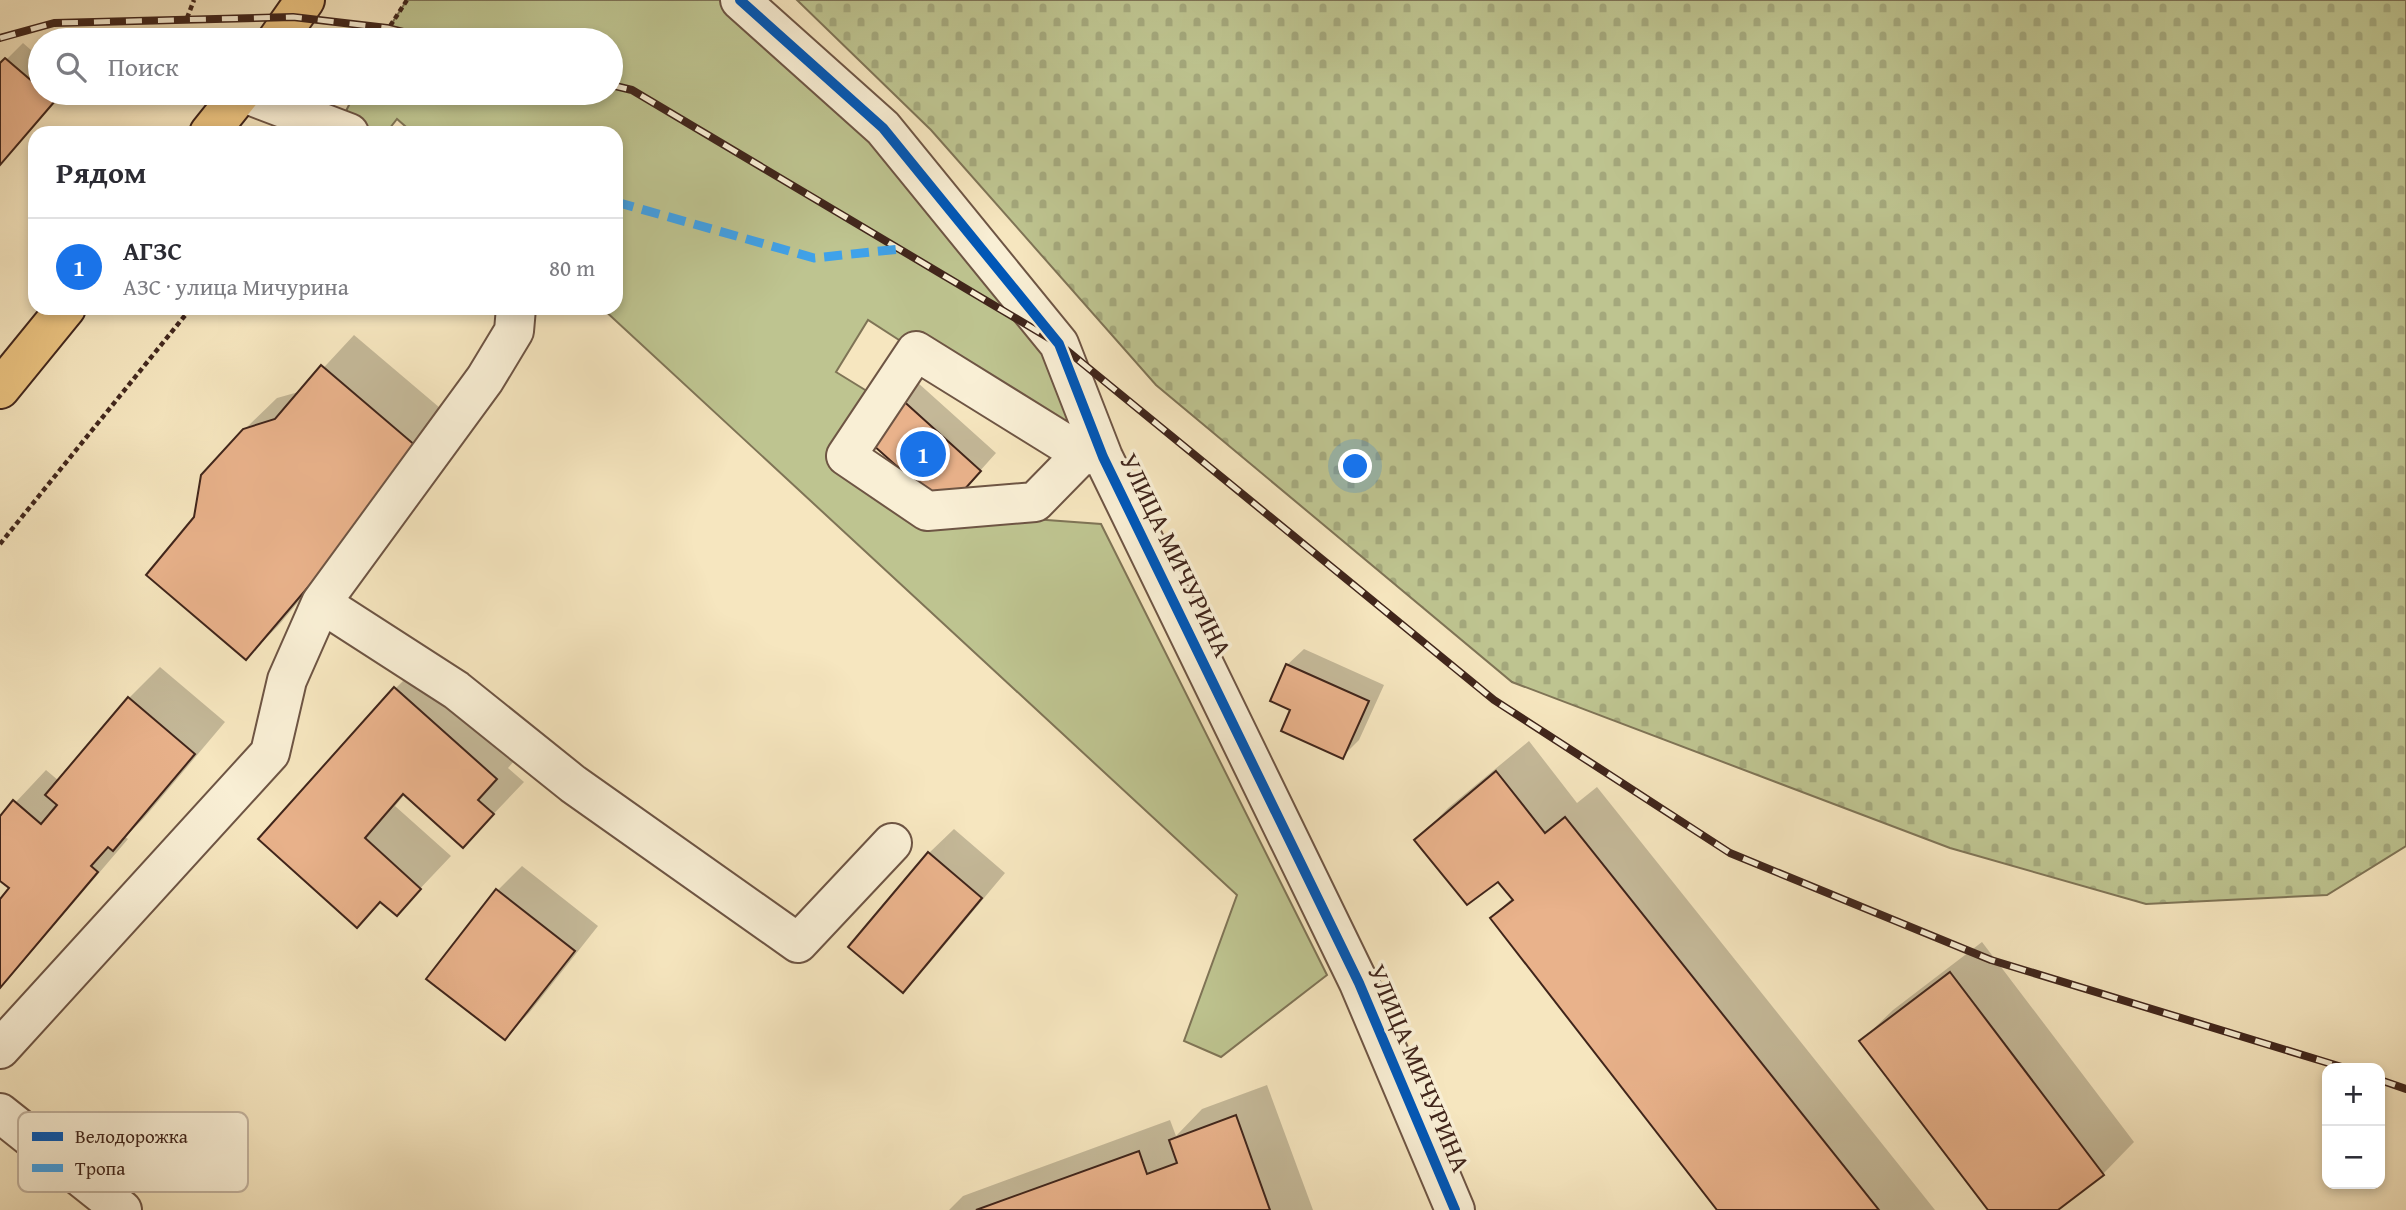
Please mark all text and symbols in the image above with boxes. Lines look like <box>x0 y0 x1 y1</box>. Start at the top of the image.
search box <box>28 28 623 105</box>
text: Поиск <box>108 47 179 86</box>
icon: search <box>52 48 90 86</box>
text: Рядом <box>56 150 147 194</box>
text: АГЗС <box>123 231 182 270</box>
text: 1 <box>73 251 85 284</box>
text: 80 m <box>549 251 595 284</box>
text: АЗС · улица Мичурина <box>123 270 349 303</box>
pin: 1 <box>900 428 946 480</box>
street label: УЛИЦА МИЧУРИНА <box>1110 446 1243 663</box>
your location <box>1338 449 1372 483</box>
street label: УЛИЦА МИЧУРИНА <box>1358 958 1481 1178</box>
map controls <box>2322 1063 2385 1189</box>
button: + <box>2322 1063 2385 1126</box>
legend <box>18 1112 248 1192</box>
text: Велодорожка <box>75 1122 188 1150</box>
button: − <box>2322 1126 2385 1189</box>
text: Тропа <box>75 1154 125 1182</box>

